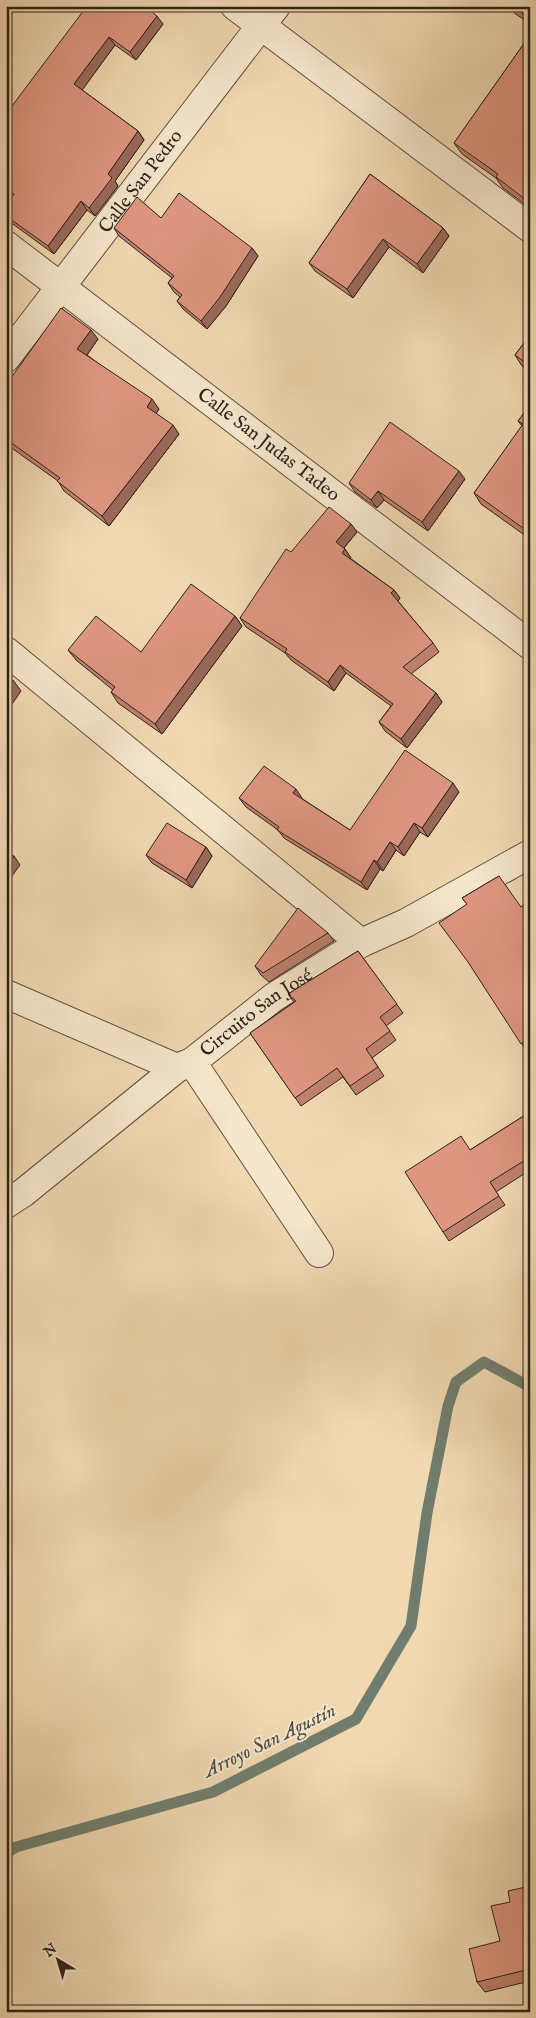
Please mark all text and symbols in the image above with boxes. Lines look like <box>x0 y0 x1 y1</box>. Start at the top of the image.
street label: Calle San Pedro <box>94 125 188 238</box>
street label: Calle San Judas Tadeo <box>192 383 344 507</box>
street label: Circuito San José <box>195 963 318 1063</box>
water label: Arroyo San Agustín <box>198 1698 341 1786</box>
north arrow <box>32 1936 82 1986</box>
text: N <box>40 1940 61 1962</box>

